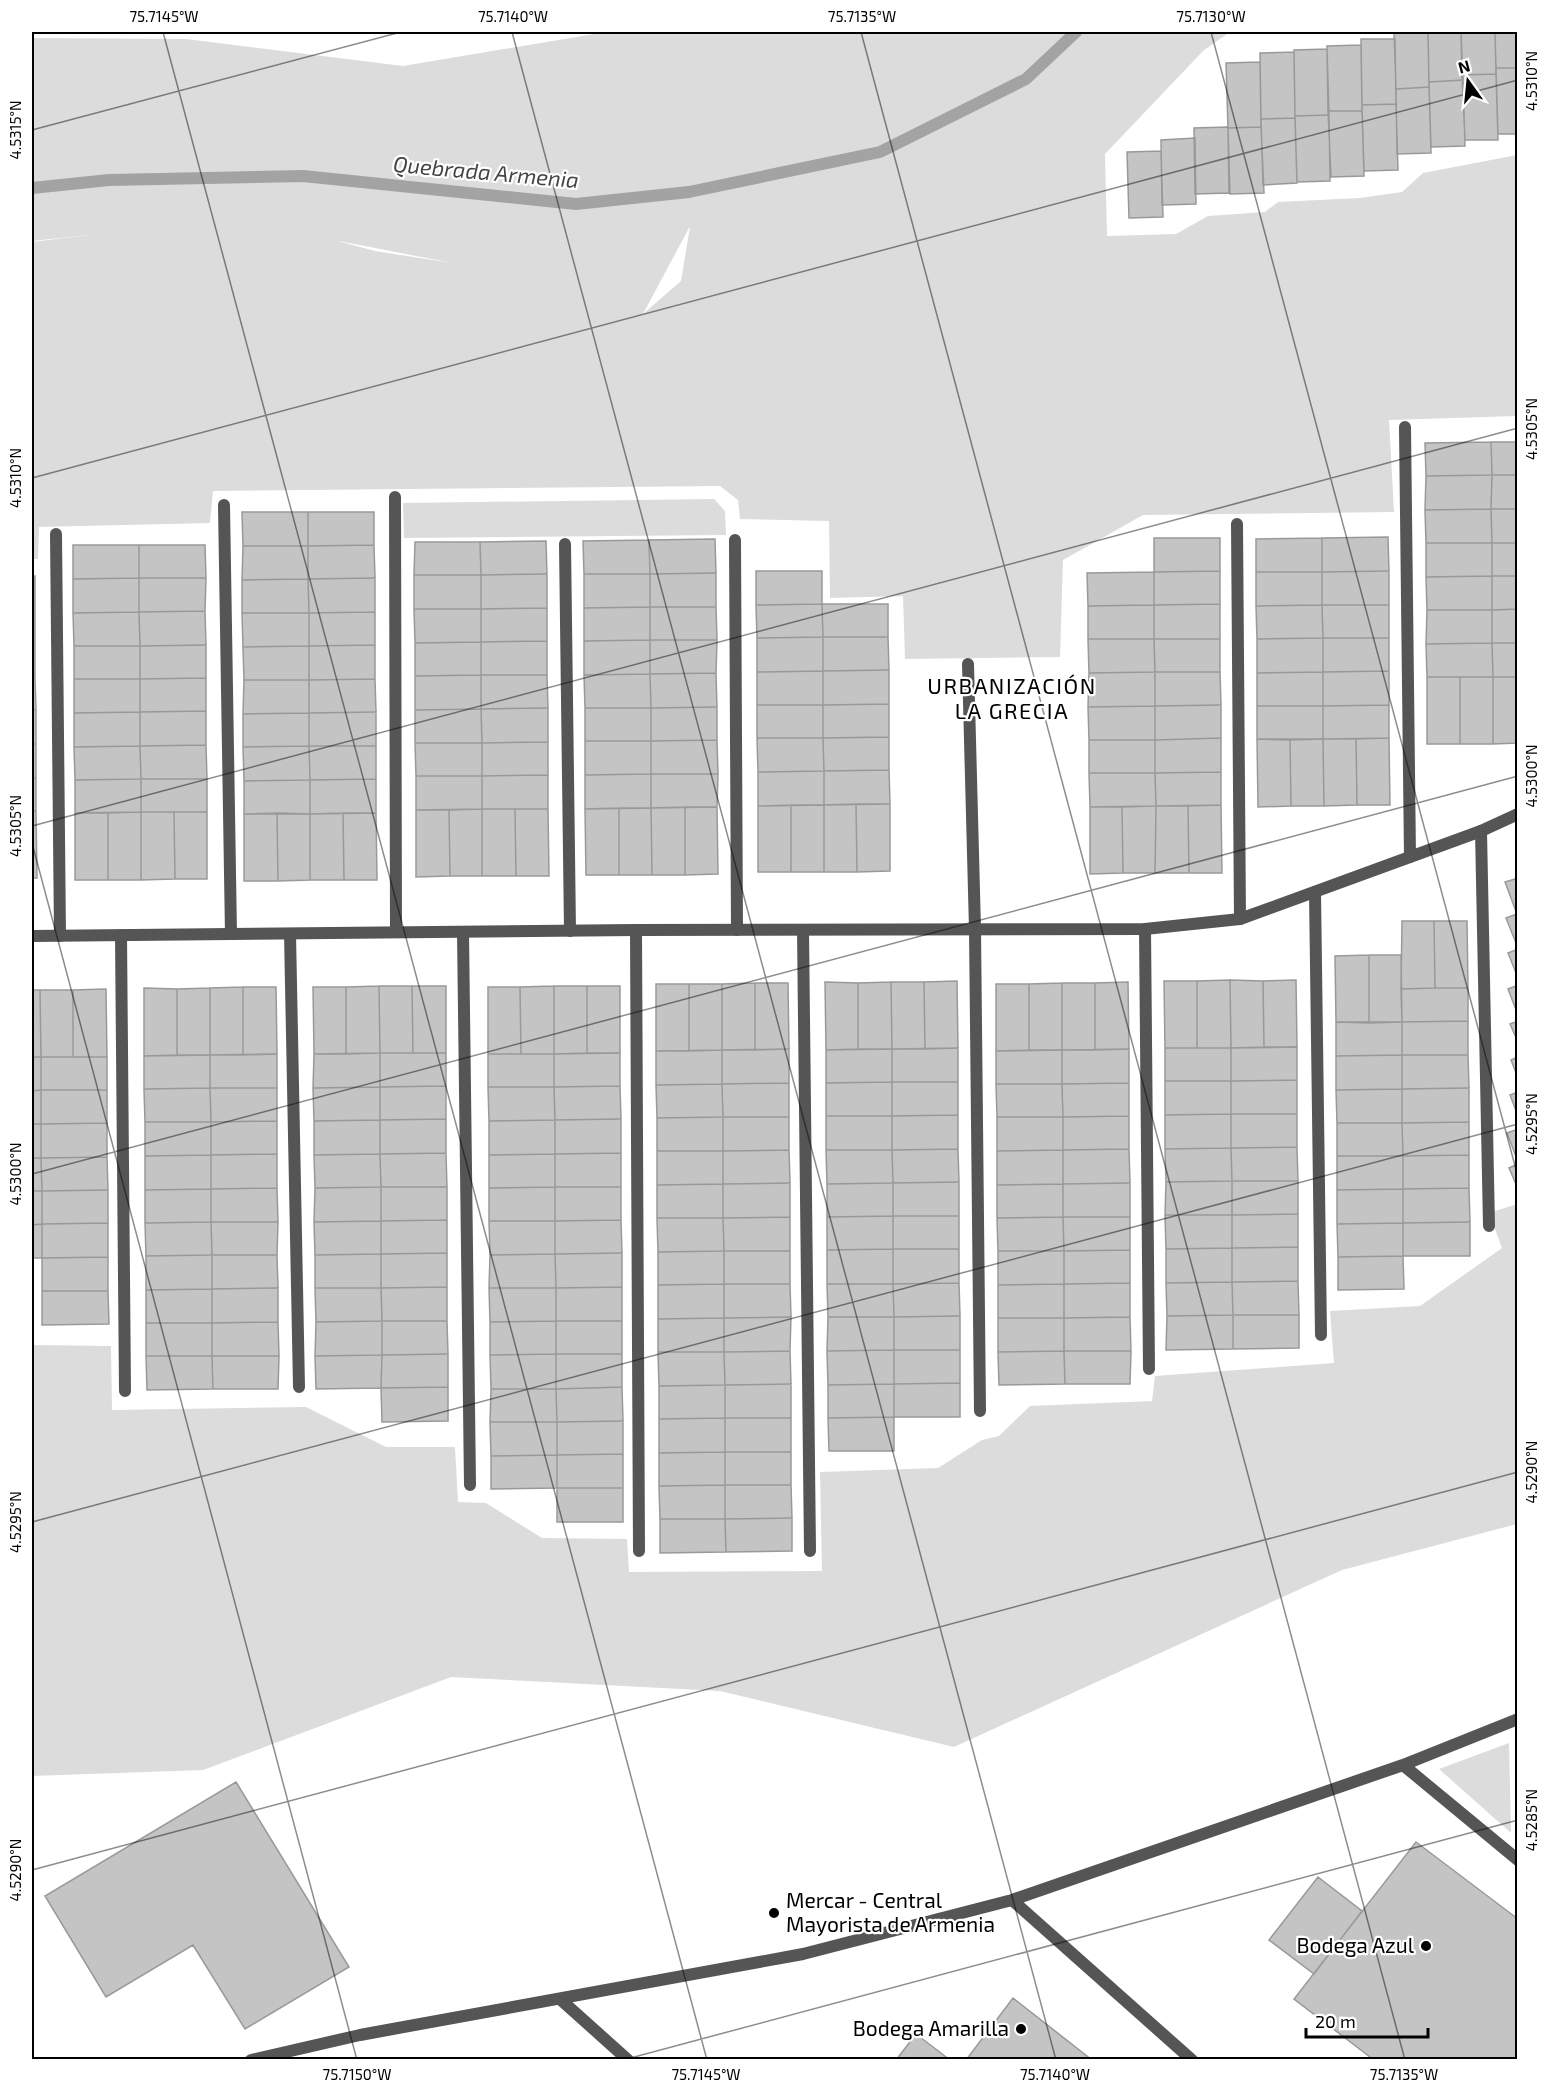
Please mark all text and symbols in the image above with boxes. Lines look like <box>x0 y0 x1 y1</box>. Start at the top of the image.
text: 75.7145°W <box>129 7 199 25</box>
text: 75.7140°W <box>478 7 548 25</box>
text: 75.7135°W <box>828 7 896 25</box>
text: 75.7130°W <box>1176 7 1246 25</box>
north arrow <box>1438 51 1498 111</box>
text: 4.5310°N <box>1522 51 1540 111</box>
text: N <box>1456 55 1472 77</box>
text: 4.5315°N <box>6 100 24 160</box>
water label: Quebrada Armenia <box>392 150 580 193</box>
text: 4.5305°N <box>1522 398 1540 460</box>
text: 4.5310°N <box>6 448 24 508</box>
district label: URBANIZACIÓN LA GRECIA <box>927 672 1097 723</box>
text: 4.5300°N <box>1522 744 1540 808</box>
text: 4.5305°N <box>6 795 24 857</box>
text: 4.5295°N <box>1522 1093 1540 1155</box>
text: 4.5300°N <box>6 1142 24 1206</box>
text: 4.5290°N <box>1522 1441 1540 1503</box>
text: 4.5295°N <box>6 1491 24 1553</box>
text: 4.5285°N <box>1522 1789 1540 1851</box>
text: 4.5290°N <box>6 1839 24 1901</box>
place label: Mercar - Central Mayorista de Armenia <box>786 1887 995 1936</box>
marker: Mercar - Central Mayorista de Armenia <box>767 1906 781 1920</box>
place label: Bodega Azul <box>1296 1932 1415 1957</box>
marker: Bodega Azul <box>1419 1939 1433 1953</box>
scale bar <box>1306 2001 1428 2039</box>
text: 20 m <box>1315 2010 1356 2032</box>
place label: Bodega Amarilla <box>853 2015 1009 2040</box>
marker: Bodega Amarilla <box>1014 2022 1028 2036</box>
text: 75.7150°W <box>322 2065 392 2083</box>
text: 75.7145°W <box>671 2065 741 2083</box>
text: 75.7140°W <box>1020 2065 1090 2083</box>
text: 75.7135°W <box>1370 2065 1438 2083</box>

